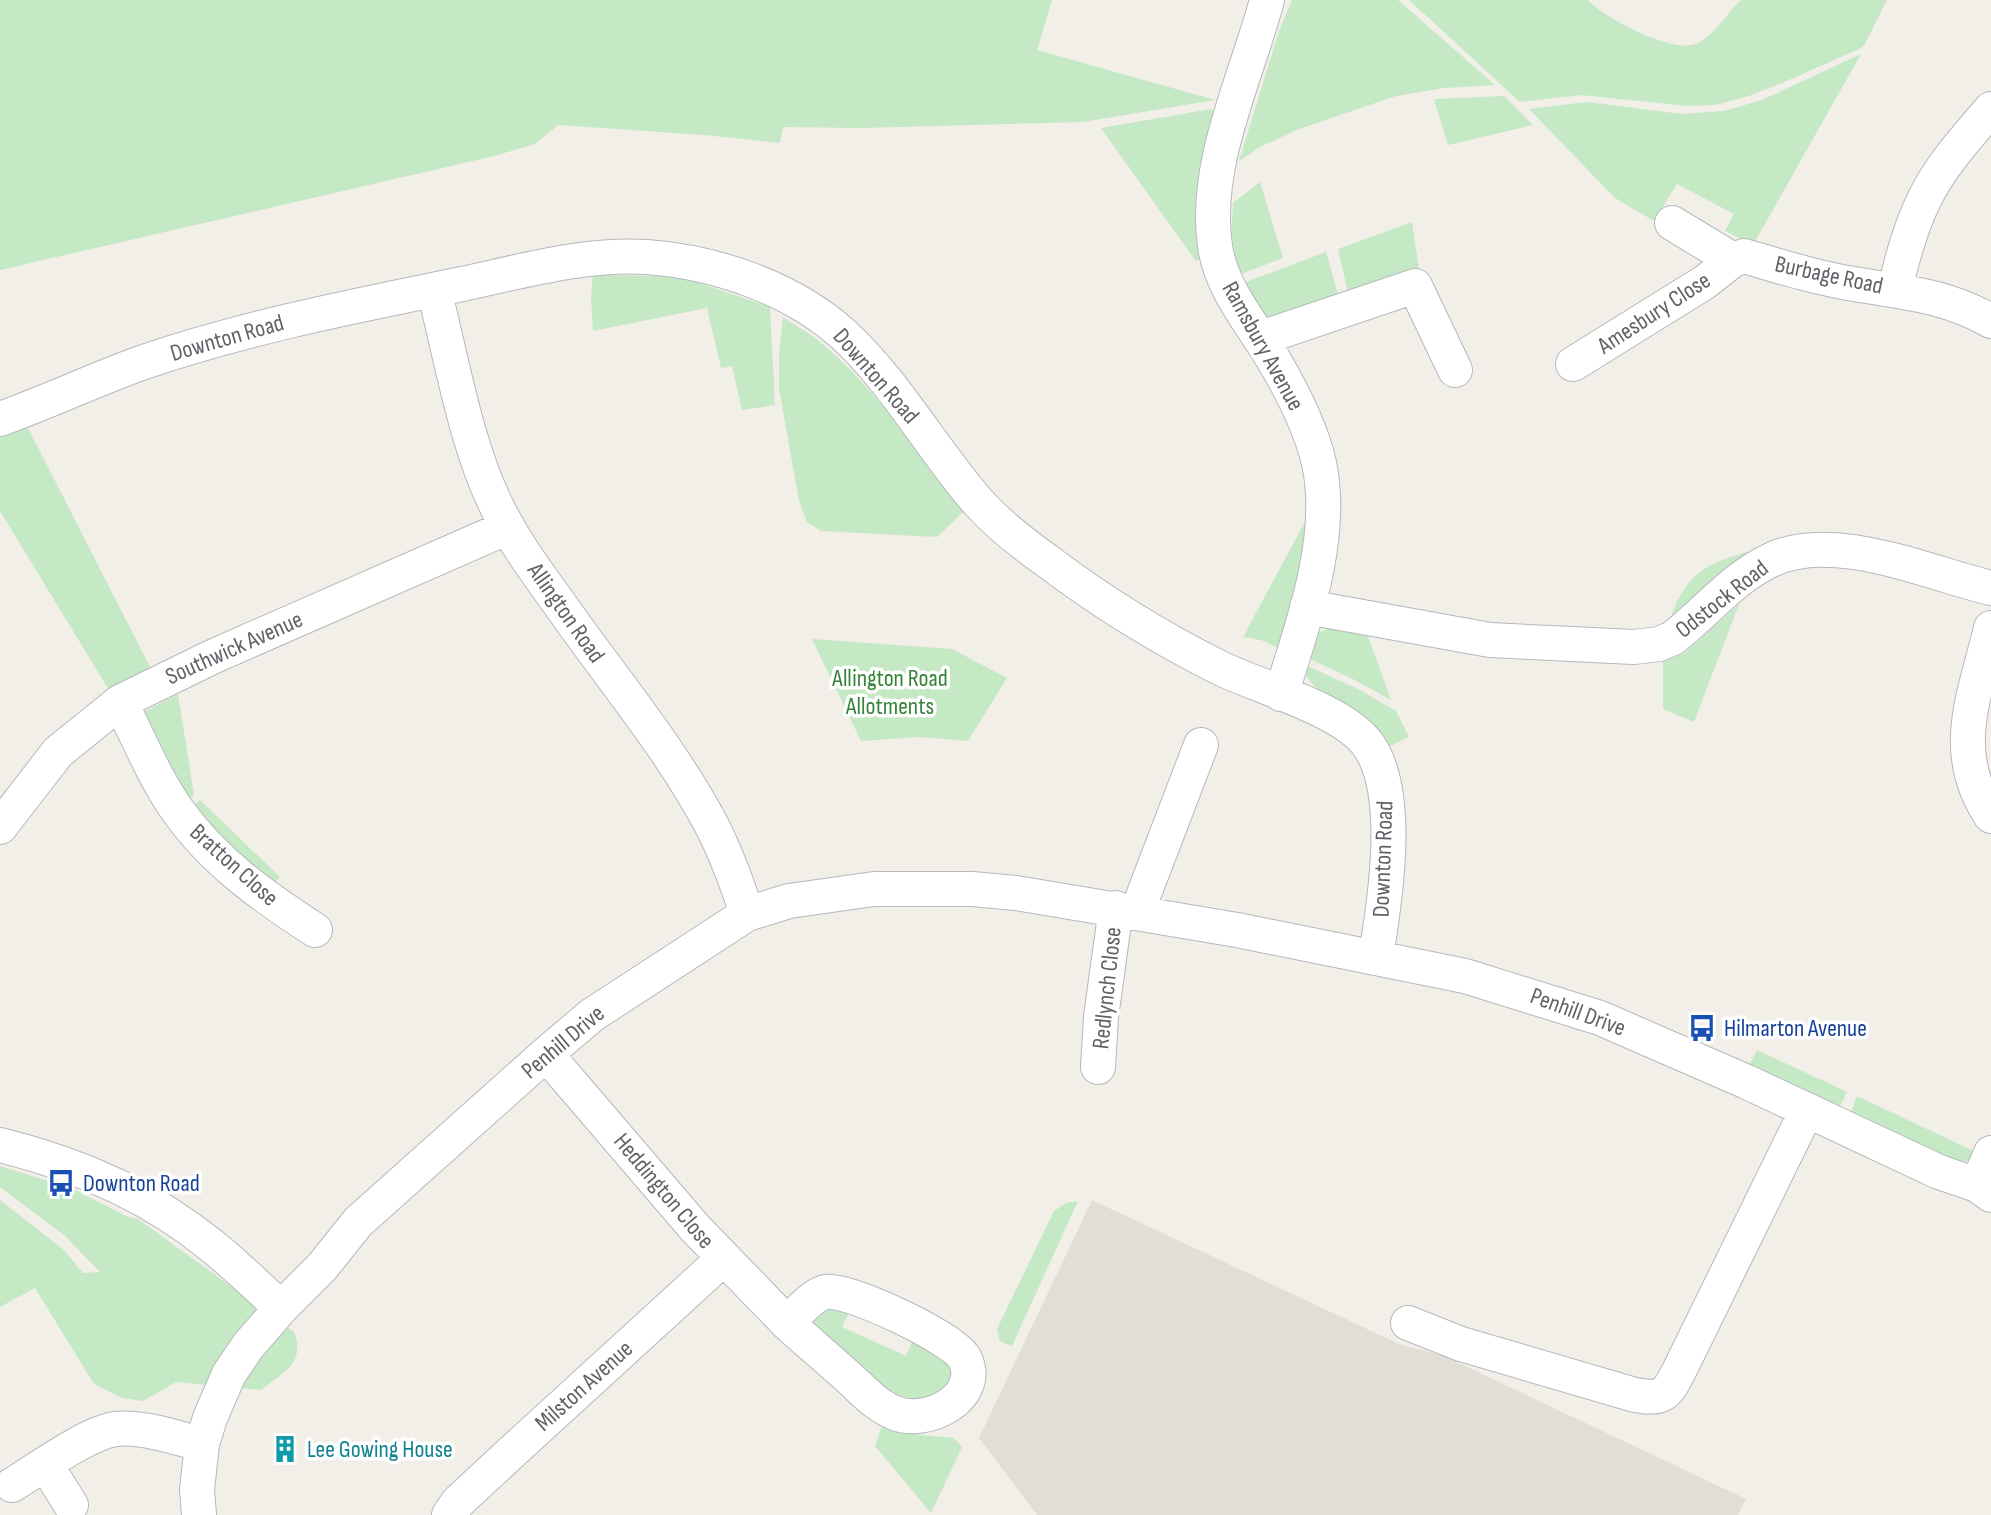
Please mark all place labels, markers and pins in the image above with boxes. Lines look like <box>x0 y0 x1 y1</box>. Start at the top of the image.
bus stop icon: Hilmarton Avenue <box>1687 1013 1717 1043</box>
place label: Hilmarton Avenue <box>1724 1014 1867 1043</box>
bus stop icon: Downton Road <box>46 1168 76 1198</box>
place label: Downton Road <box>83 1169 200 1198</box>
building icon: Lee Gowing House <box>270 1434 300 1464</box>
place label: Lee Gowing House <box>307 1435 453 1464</box>

